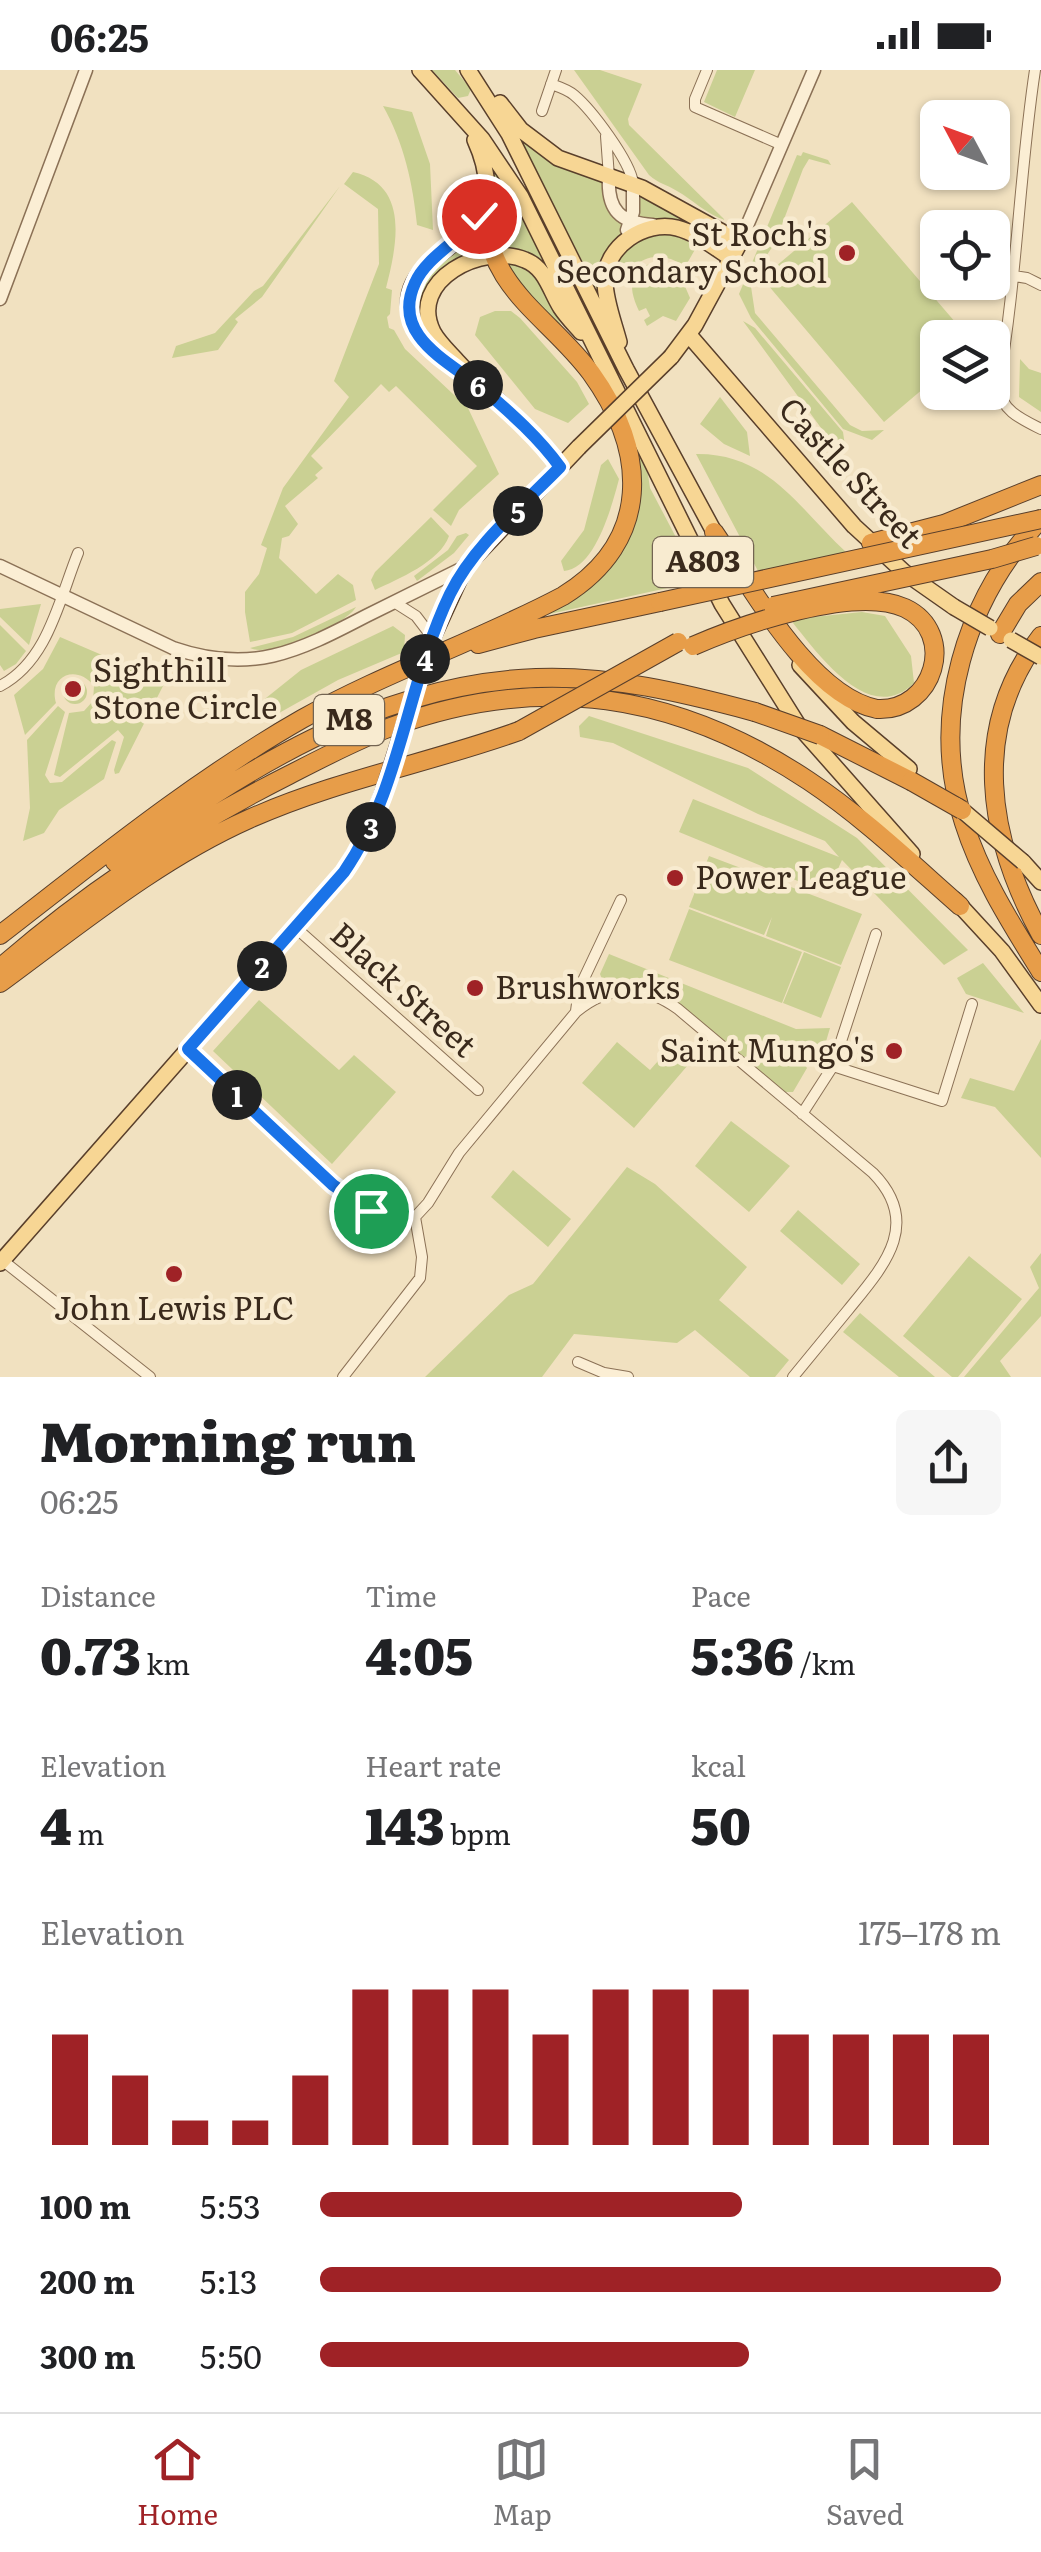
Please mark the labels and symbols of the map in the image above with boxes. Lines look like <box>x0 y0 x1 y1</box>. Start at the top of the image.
north arrow <box>920 100 1010 190</box>
pin <box>437 174 522 259</box>
place label: St Roch's Secondary School <box>556 208 827 293</box>
marker: St Roch's Secondary School <box>836 242 858 264</box>
pin: 6 <box>453 360 503 410</box>
street label: Castle Street <box>770 385 935 557</box>
pin: 5 <box>493 486 543 536</box>
road number: A803 <box>653 537 753 587</box>
pin: 4 <box>400 634 450 684</box>
place label: Sighthill Stone Circle <box>93 644 278 729</box>
marker: Sighthill Stone Circle <box>62 678 84 700</box>
road number: M8 <box>314 695 384 745</box>
pin: 3 <box>346 802 396 852</box>
place label: Power League <box>695 851 907 899</box>
marker: Power League <box>664 867 686 889</box>
street label: Black Street <box>321 909 489 1067</box>
pin: 2 <box>237 941 287 991</box>
place label: Brushworks <box>495 961 680 1009</box>
marker: Brushworks <box>464 977 486 999</box>
place label: Saint Mungo's <box>660 1024 874 1072</box>
marker: Saint Mungo's <box>883 1040 905 1062</box>
pin: 1 <box>212 1070 262 1120</box>
pin <box>329 1169 414 1254</box>
marker: John Lewis PLC <box>163 1263 185 1285</box>
place label: John Lewis PLC <box>54 1282 294 1330</box>

